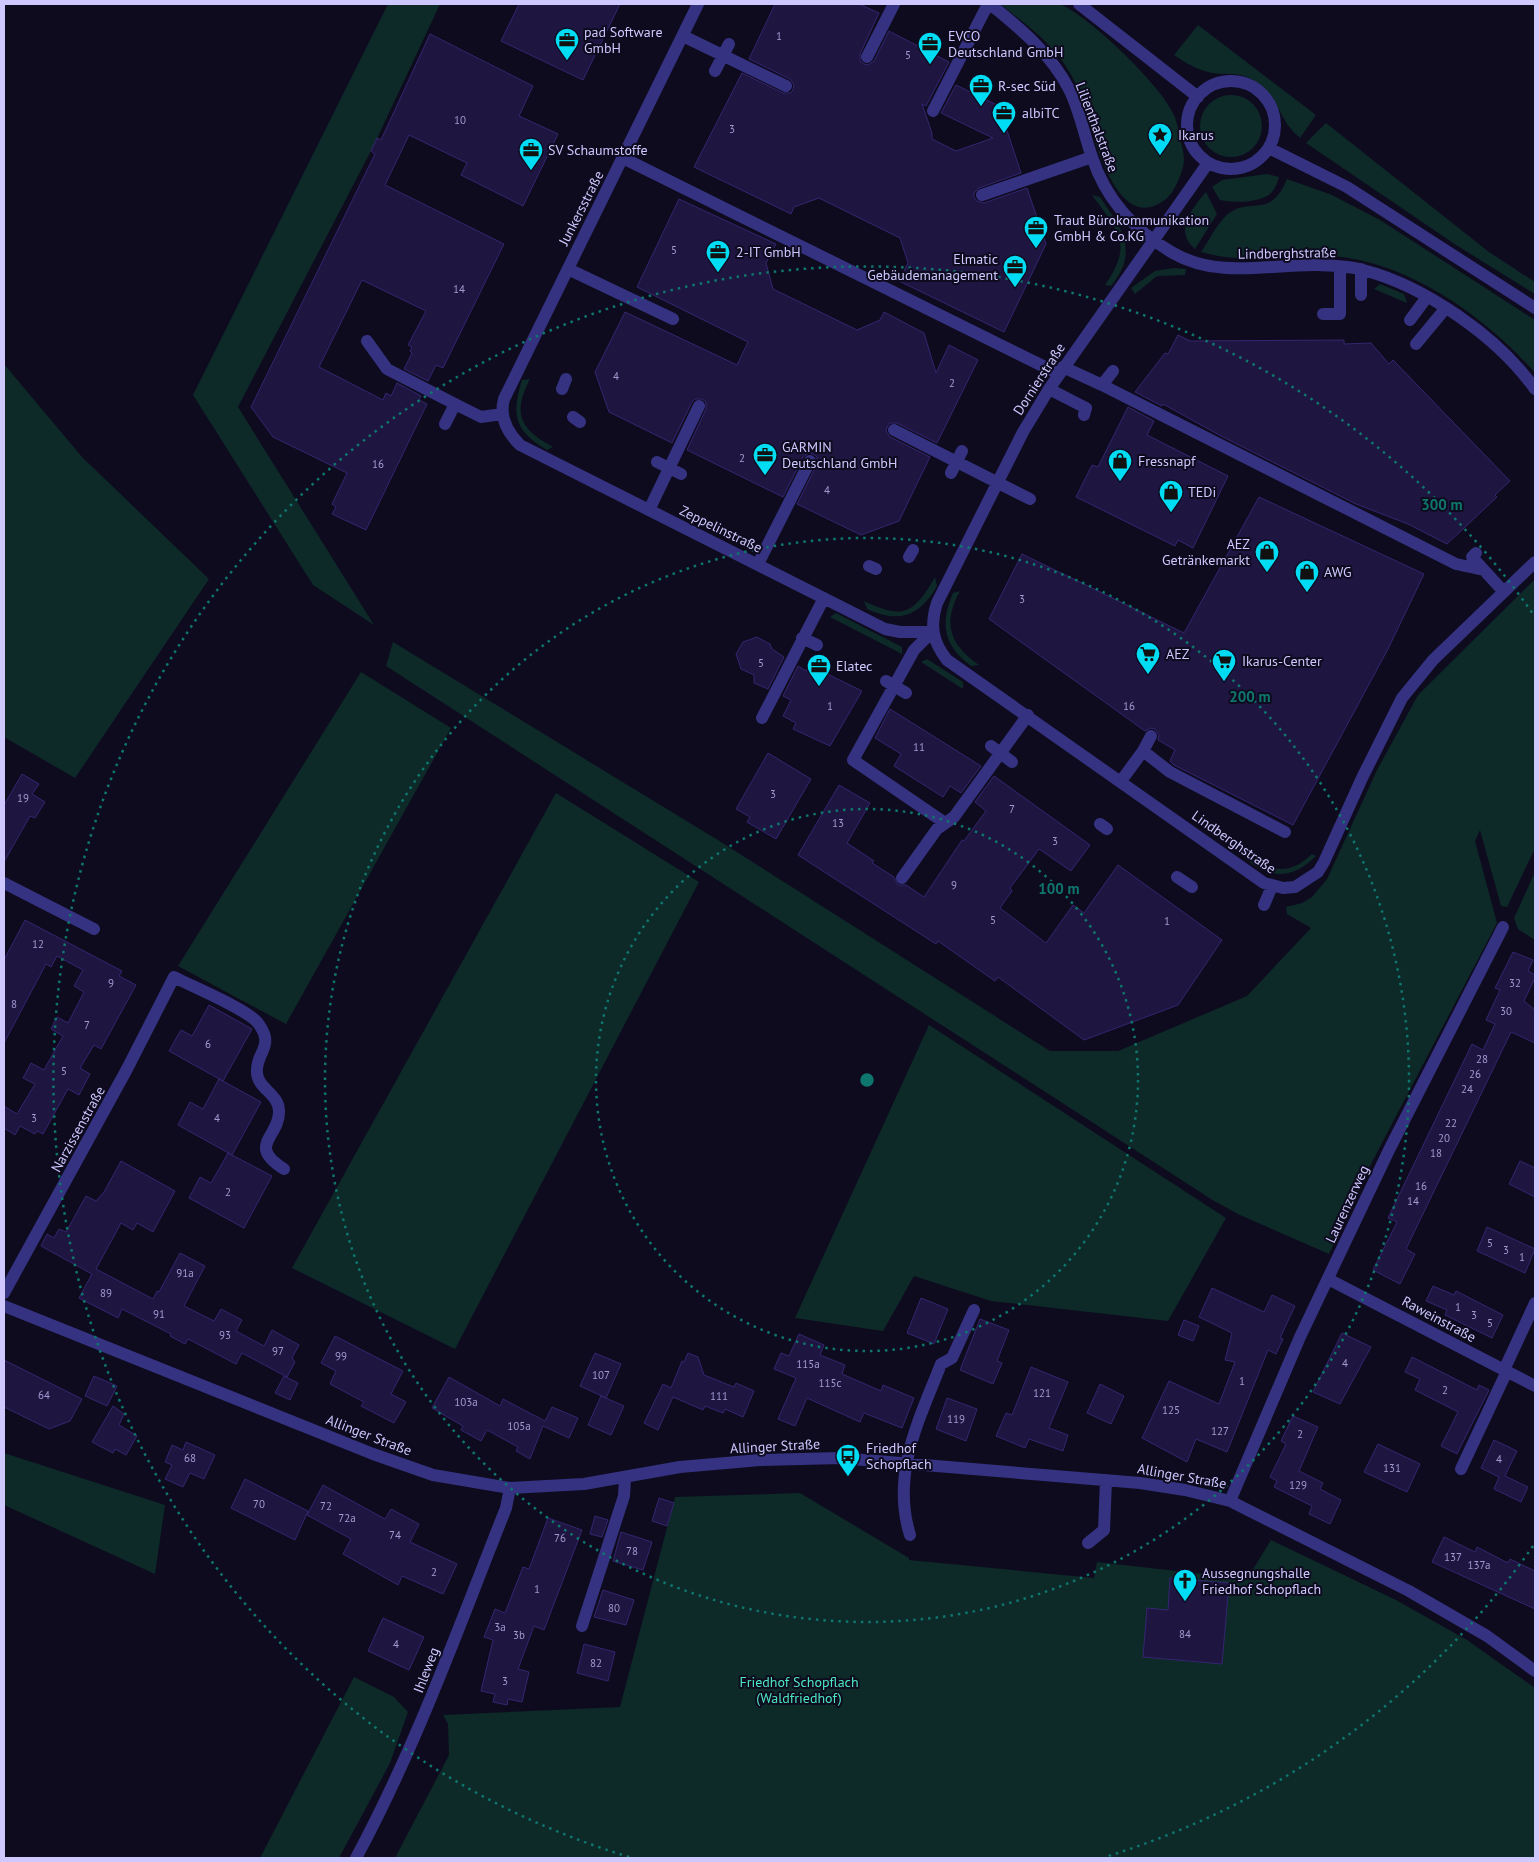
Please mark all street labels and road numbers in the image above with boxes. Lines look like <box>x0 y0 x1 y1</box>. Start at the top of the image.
street label: Lilienthalstraße <box>1072 80 1122 174</box>
street label: Junkersstraße <box>554 168 607 249</box>
street label: Lindberghstraße <box>1238 243 1336 263</box>
street label: Dornierstraße <box>1009 340 1069 418</box>
street label: Zeppelinstraße <box>677 501 765 557</box>
street label: Lindberghstraße <box>1188 806 1280 878</box>
street label: Narzissenstraße <box>47 1083 109 1175</box>
street label: Laurenzerweg <box>1321 1162 1373 1246</box>
street label: Raweinstraße <box>1399 1292 1479 1346</box>
street label: Allinger Straße <box>324 1410 414 1460</box>
street label: Allinger Straße <box>729 1435 821 1457</box>
street label: Allinger Straße <box>1136 1459 1228 1493</box>
street label: Ihleweg <box>409 1645 443 1695</box>

